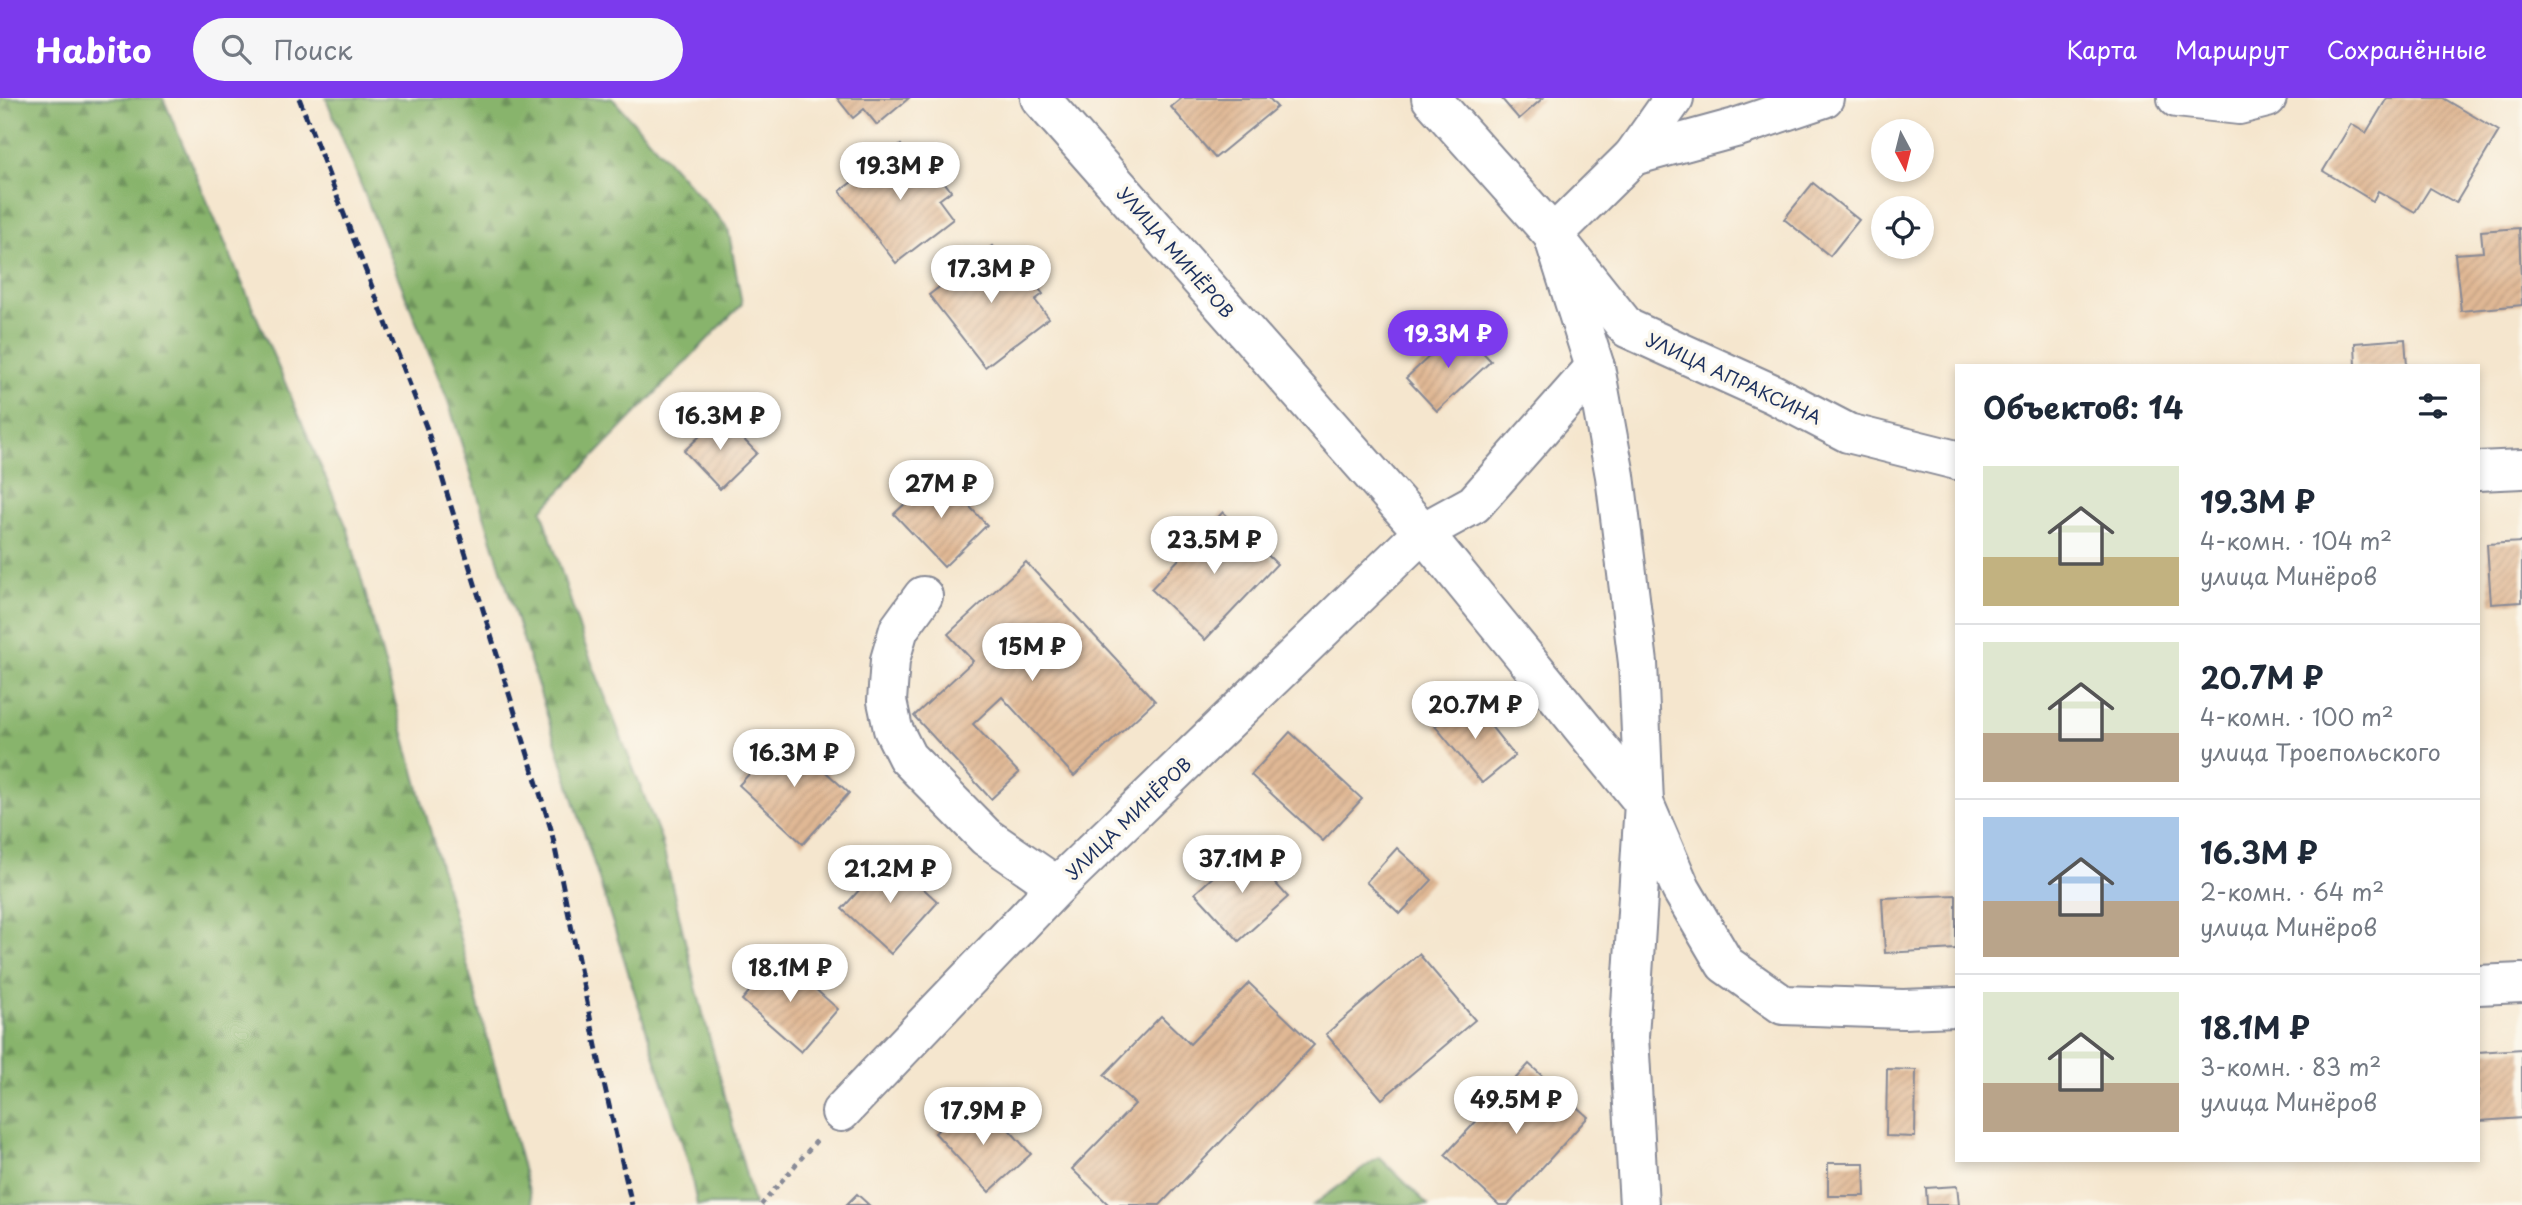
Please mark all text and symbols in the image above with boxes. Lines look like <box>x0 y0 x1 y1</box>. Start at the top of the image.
search box <box>193 18 683 81</box>
text: Habito <box>35 24 151 74</box>
icon: search <box>217 30 255 68</box>
text: Поиск <box>273 30 352 69</box>
text: Карта <box>2066 31 2137 67</box>
text: Маршрут <box>2175 31 2289 67</box>
text: Сохранённые <box>2327 31 2487 67</box>
north arrow <box>1871 119 1934 182</box>
map controls <box>1871 119 1934 259</box>
pin: 19.3M ₽ <box>835 142 965 202</box>
text: 19.3M ₽ <box>856 147 944 182</box>
street label: УЛИЦА МИНЁРОВ <box>1111 180 1241 324</box>
button: locate <box>1871 196 1934 259</box>
pin: 17.3M ₽ <box>926 246 1056 305</box>
text: 17.3M ₽ <box>947 250 1035 285</box>
pin: 19.3M ₽ <box>1383 310 1513 370</box>
text: 19.3M ₽ <box>1404 315 1492 350</box>
street label: УЛИЦА АПРАКСИНА <box>1642 326 1826 431</box>
text: Объектов: 14 <box>1983 384 2183 429</box>
icon: filters <box>2414 387 2452 425</box>
pin: 16.3M ₽ <box>655 392 785 452</box>
text: 16.3M ₽ <box>675 397 765 432</box>
pin: 27M ₽ <box>892 460 990 520</box>
text: 27M ₽ <box>905 465 977 500</box>
text: 19.3M ₽ <box>2200 478 2315 523</box>
icon: home <box>2039 494 2123 578</box>
pin: 23.5M ₽ <box>1149 517 1279 576</box>
text: 23.5M ₽ <box>1167 521 1261 556</box>
text: 4-комн. · 104 m² <box>2200 523 2392 558</box>
text: улица Минёров <box>2200 558 2377 593</box>
pin: 15M ₽ <box>983 624 1081 683</box>
text: 15M ₽ <box>998 628 1066 663</box>
text: 20.7M ₽ <box>2200 654 2323 699</box>
icon: home <box>2039 670 2123 754</box>
pin: 20.7M ₽ <box>1410 682 1540 741</box>
text: 20.7M ₽ <box>1428 686 1522 721</box>
text: 4-комн. · 100 m² <box>2200 699 2394 734</box>
pin: 16.3M ₽ <box>729 730 859 789</box>
text: 16.3M ₽ <box>749 734 839 769</box>
text: улица Троепольского <box>2200 734 2441 769</box>
street label: УЛИЦА МИНЁРОВ <box>1059 751 1197 885</box>
text: 16.3M ₽ <box>2200 829 2318 874</box>
pin: 37.1M ₽ <box>1177 836 1307 895</box>
text: 37.1M ₽ <box>1199 840 1285 875</box>
icon: home <box>2039 845 2123 929</box>
pin: 21.2M ₽ <box>825 846 955 905</box>
text: 21.2M ₽ <box>844 850 936 885</box>
text: 2-комн. · 64 m² <box>2200 874 2384 909</box>
text: улица Минёров <box>2200 909 2377 944</box>
pin: 18.1M ₽ <box>725 944 855 1004</box>
text: 18.1M ₽ <box>748 949 832 984</box>
text: 18.1M ₽ <box>2200 1004 2310 1049</box>
icon: home <box>2039 1020 2123 1104</box>
text: 3-комн. · 83 m² <box>2200 1049 2381 1084</box>
pin: 49.5M ₽ <box>1451 1076 1581 1136</box>
text: 49.5M ₽ <box>1470 1081 1562 1116</box>
text: улица Минёров <box>2200 1084 2377 1119</box>
pin: 17.9M ₽ <box>918 1088 1048 1147</box>
text: 17.9M ₽ <box>940 1092 1026 1127</box>

